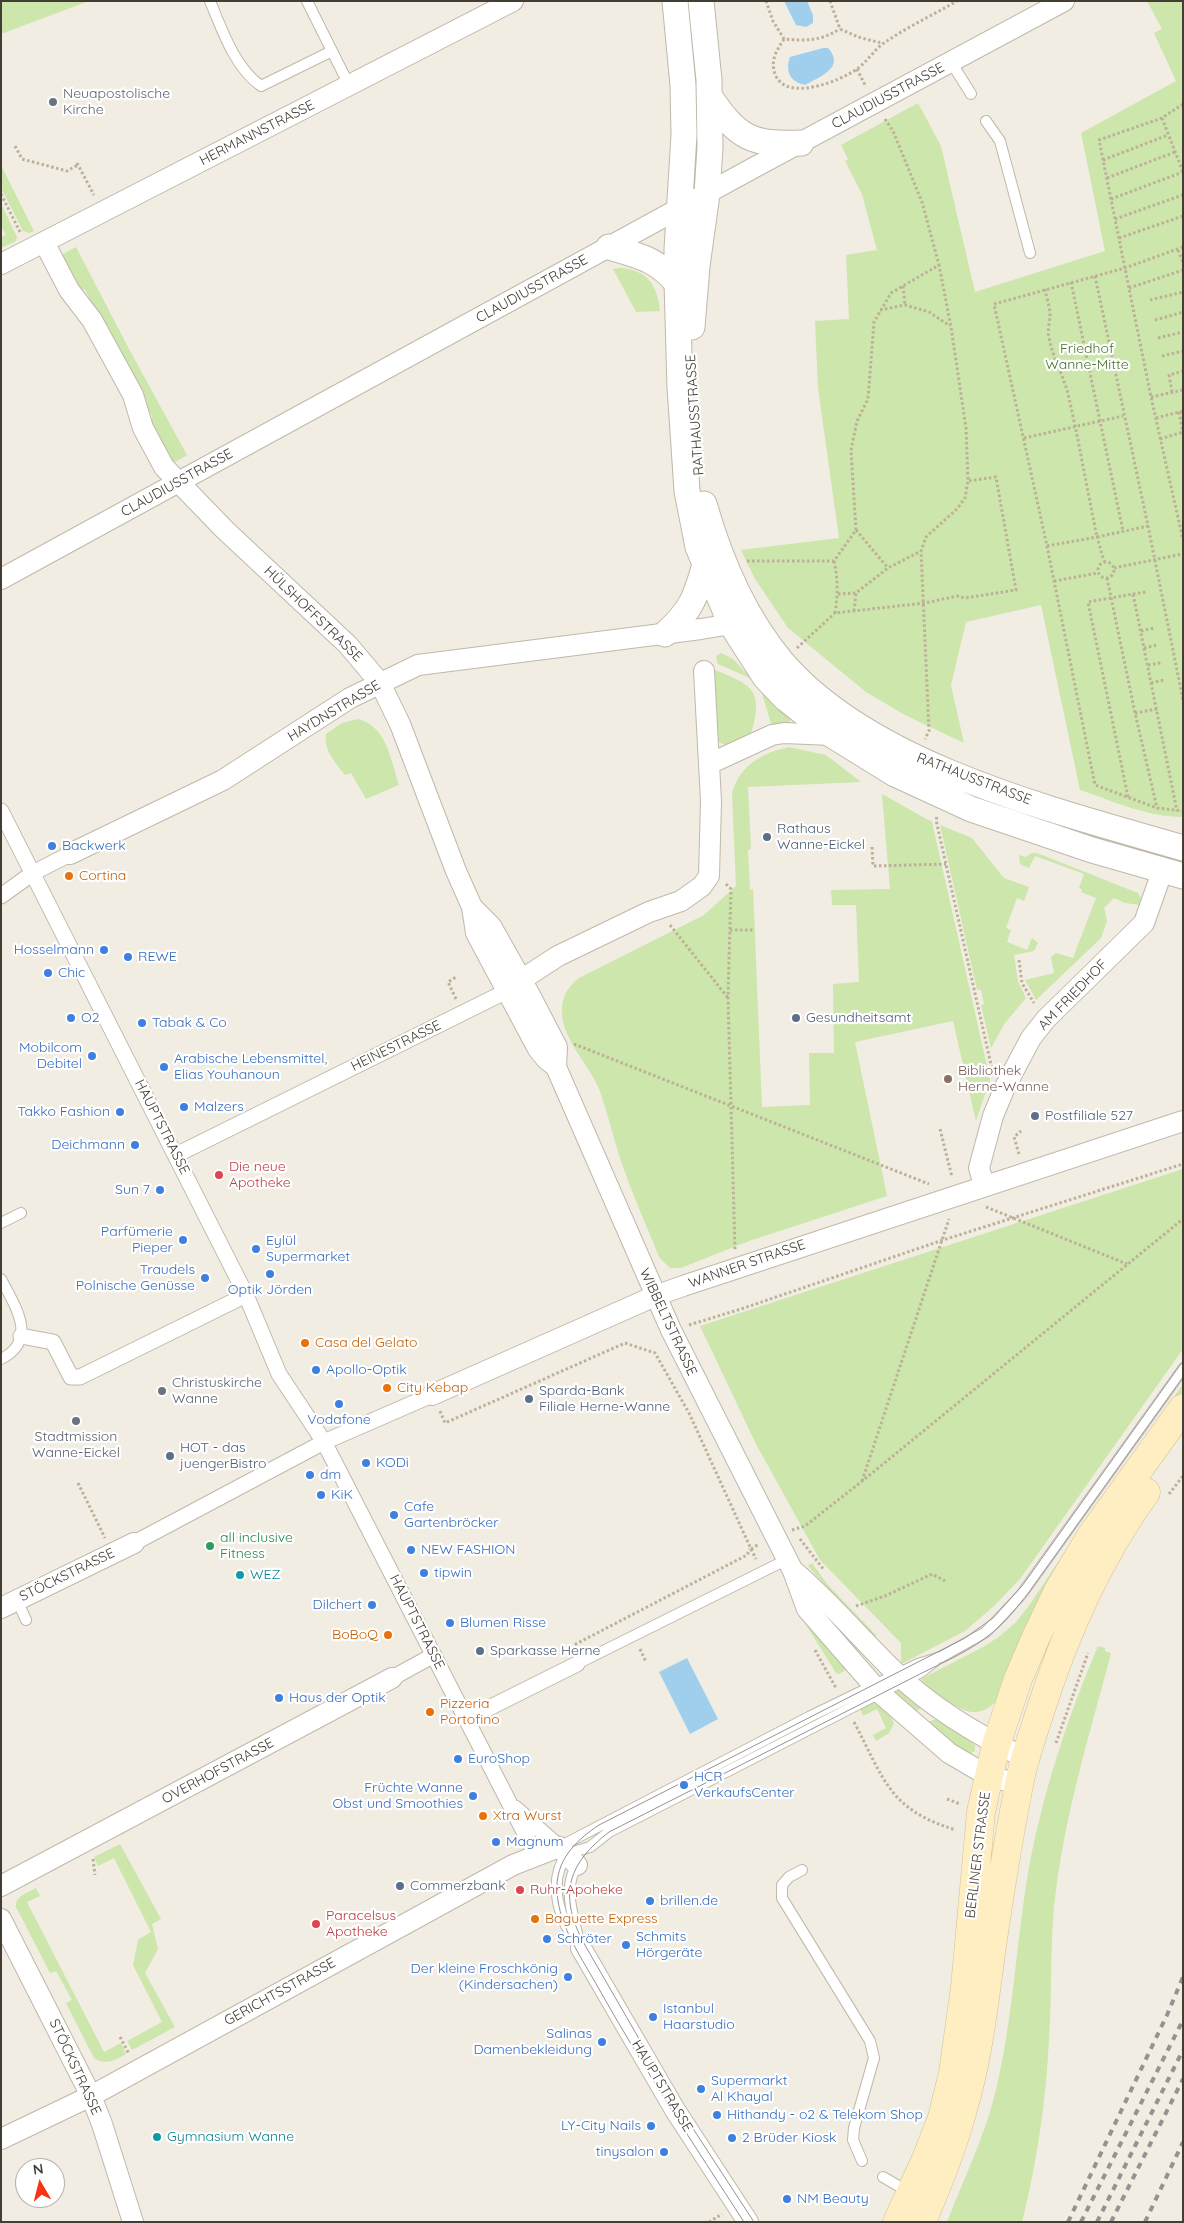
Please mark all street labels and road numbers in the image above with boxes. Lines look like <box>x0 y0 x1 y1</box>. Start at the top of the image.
street label: CLAUDIUSSTRASSE <box>829 59 947 133</box>
street label: HERMANNSTRASSE <box>197 97 317 169</box>
street label: CLAUDIUSSTRASSE <box>473 251 591 327</box>
street label: RATHAUSSTRASSE <box>682 354 708 476</box>
street label: CLAUDIUSSTRASSE <box>118 445 236 521</box>
street label: HÜLSHOFFSTRASSE <box>260 563 366 665</box>
street label: HAYDNSTRASSE <box>285 677 383 745</box>
street label: RATHAUSSTRASSE <box>914 749 1034 809</box>
street label: AM FRIEDHOF <box>1035 956 1111 1034</box>
street label: HEINESTRASSE <box>348 1017 444 1075</box>
street label: HAUPTSTRASSE <box>131 1077 193 1177</box>
street label: WANNER STRASSE <box>686 1236 808 1292</box>
street label: WIBBELTSTRASSE <box>636 1266 700 1378</box>
street label: STÖCKSTRASSE <box>17 1545 117 1605</box>
street label: HAUPTSTRASSE <box>386 1572 448 1672</box>
street label: OVERHOFSTRASSE <box>159 1734 277 1808</box>
street label: BERLINER STRASSE <box>962 1791 994 1919</box>
street label: GERICHTSSTRASSE <box>221 1954 339 2030</box>
street label: STÖCKSTRASSE <box>45 2016 105 2118</box>
street label: HAUPTSTRASSE <box>628 2037 696 2135</box>

